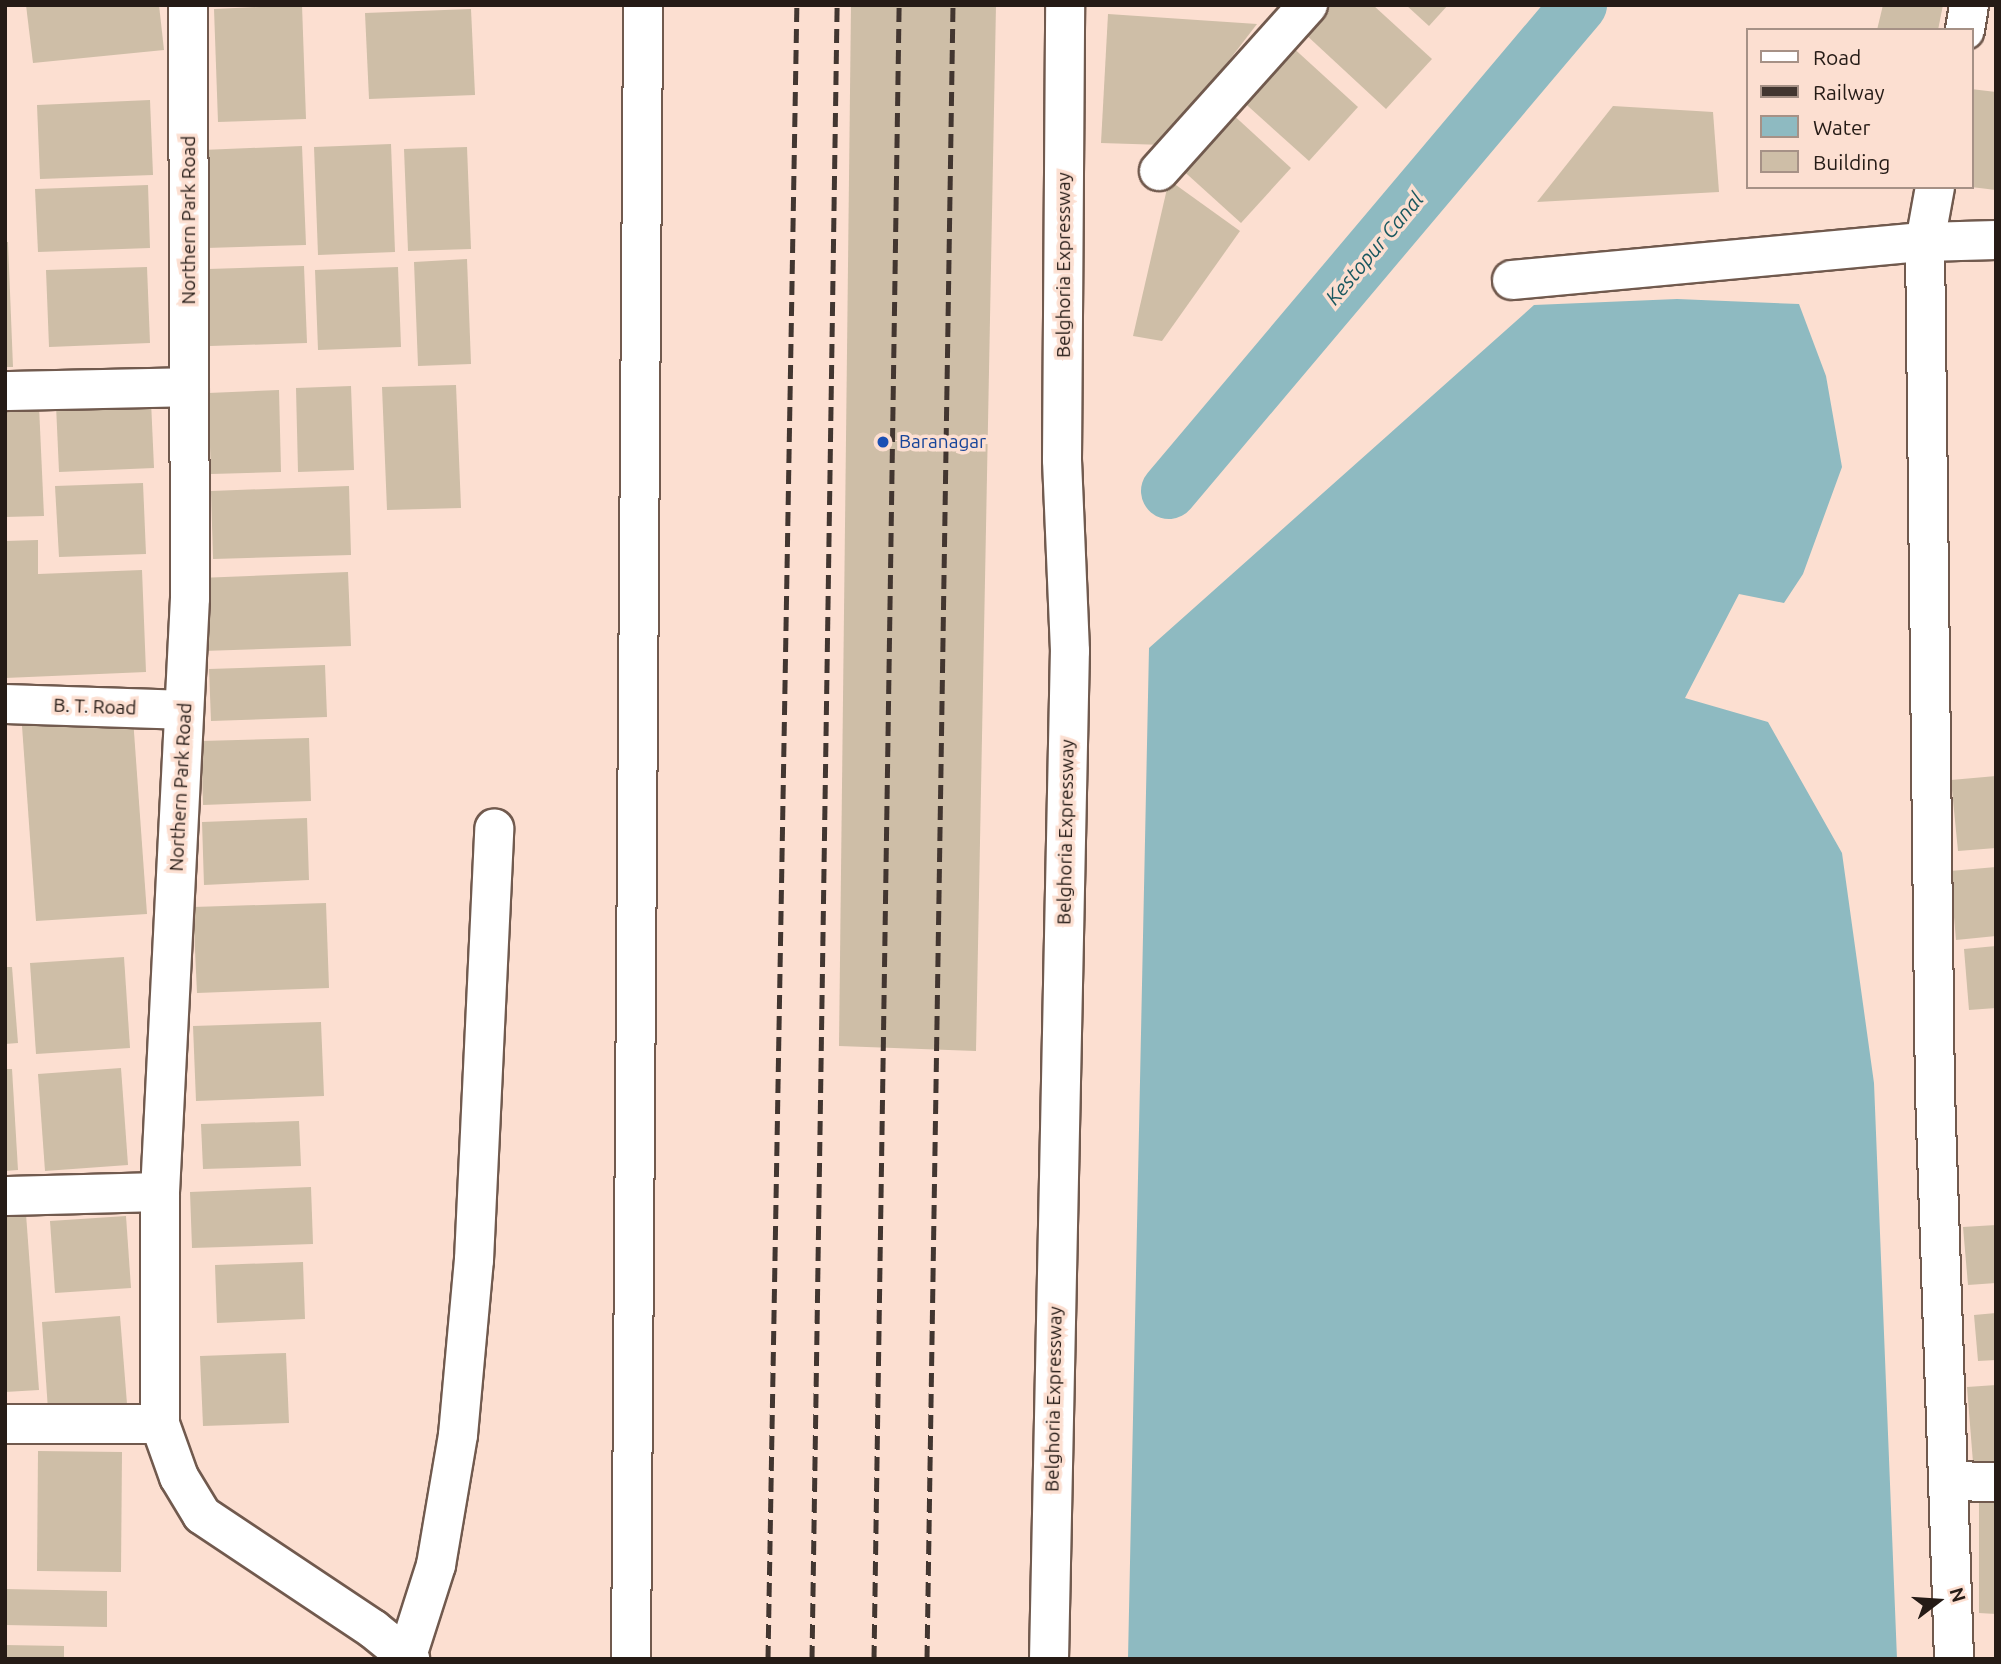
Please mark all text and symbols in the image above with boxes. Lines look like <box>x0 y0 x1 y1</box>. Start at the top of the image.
legend <box>1745 28 1973 189</box>
text: Road <box>1813 45 1861 69</box>
text: Railway <box>1813 80 1885 104</box>
text: Water <box>1813 115 1871 139</box>
street label: Northern Park Road <box>178 136 200 304</box>
text: Building <box>1813 150 1890 174</box>
street label: Belghoria Expressway <box>1053 172 1075 358</box>
water label: Kestopur Canal <box>1320 187 1428 309</box>
place label: Baranagar <box>899 431 986 453</box>
marker: Baranagar <box>873 432 893 452</box>
street label: B. T. Road <box>53 694 137 720</box>
street label: Northern Park Road <box>165 702 197 872</box>
street label: Belghoria Expressway <box>1053 739 1079 925</box>
street label: Belghoria Expressway <box>1041 1306 1067 1492</box>
north arrow <box>1903 1566 1973 1636</box>
text: N <box>1945 1585 1971 1605</box>

